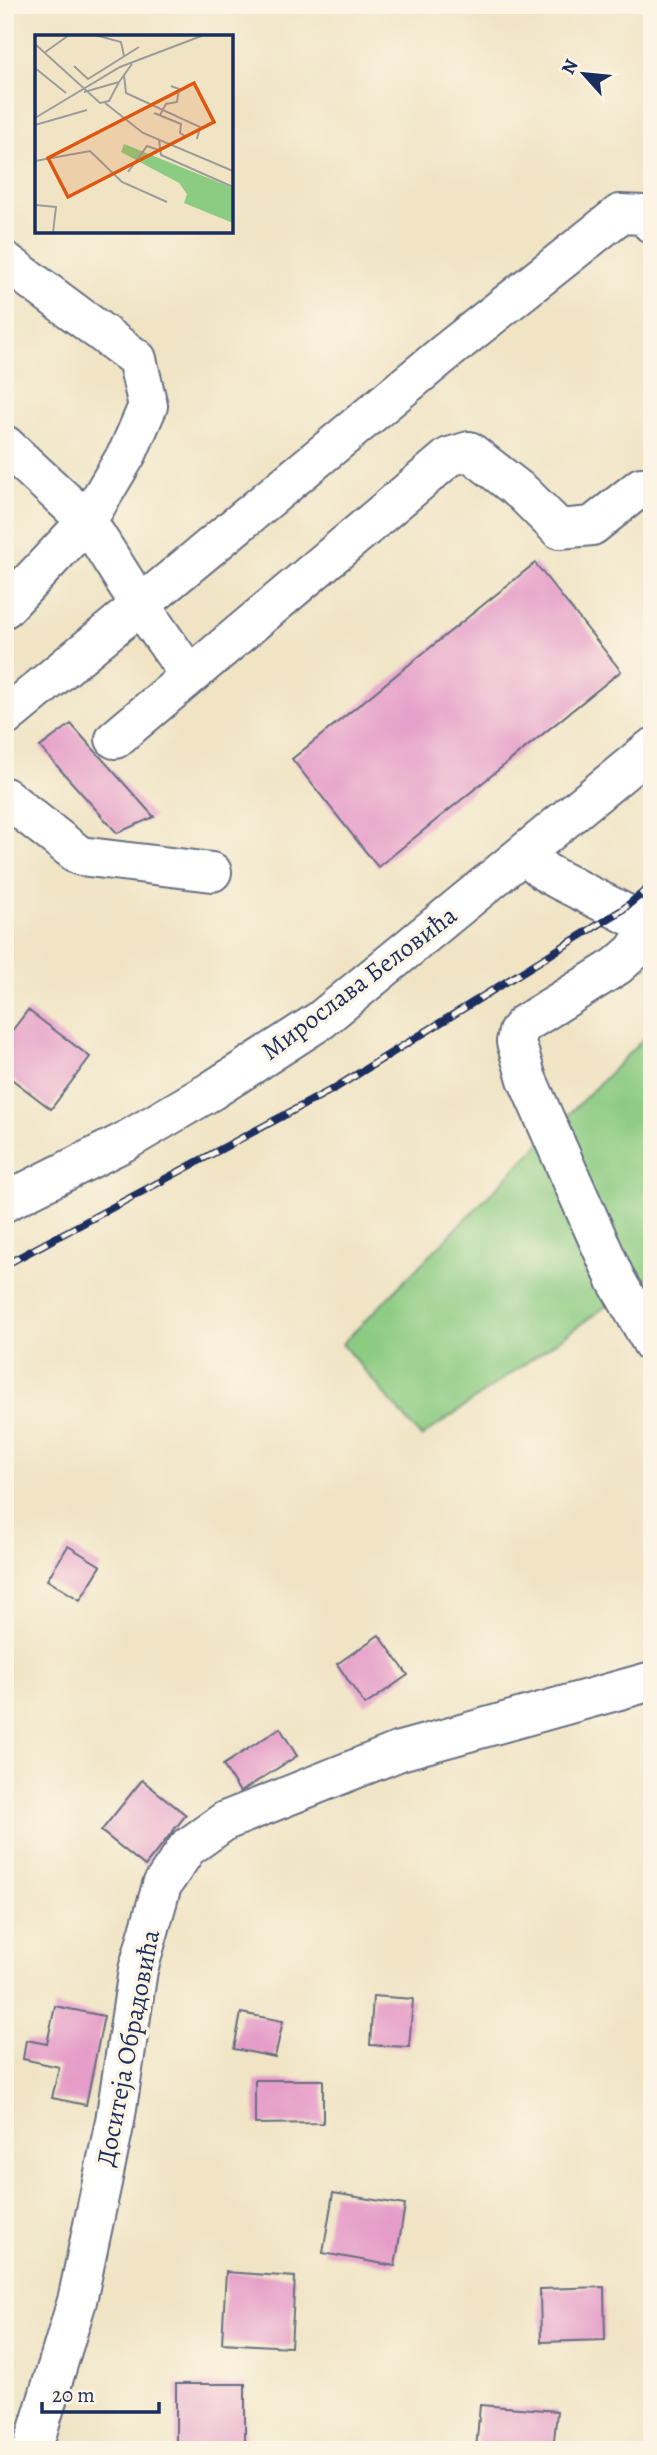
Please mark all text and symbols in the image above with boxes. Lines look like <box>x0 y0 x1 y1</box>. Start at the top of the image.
inset map <box>35 35 233 233</box>
north arrow <box>548 38 618 108</box>
text: N <box>555 55 585 79</box>
street label: Мирослава Беловића <box>254 898 464 1068</box>
street label: Доситеја Обрадовића <box>88 1927 168 2169</box>
scale bar <box>42 2371 159 2415</box>
text: 20 m <box>52 2381 95 2409</box>

